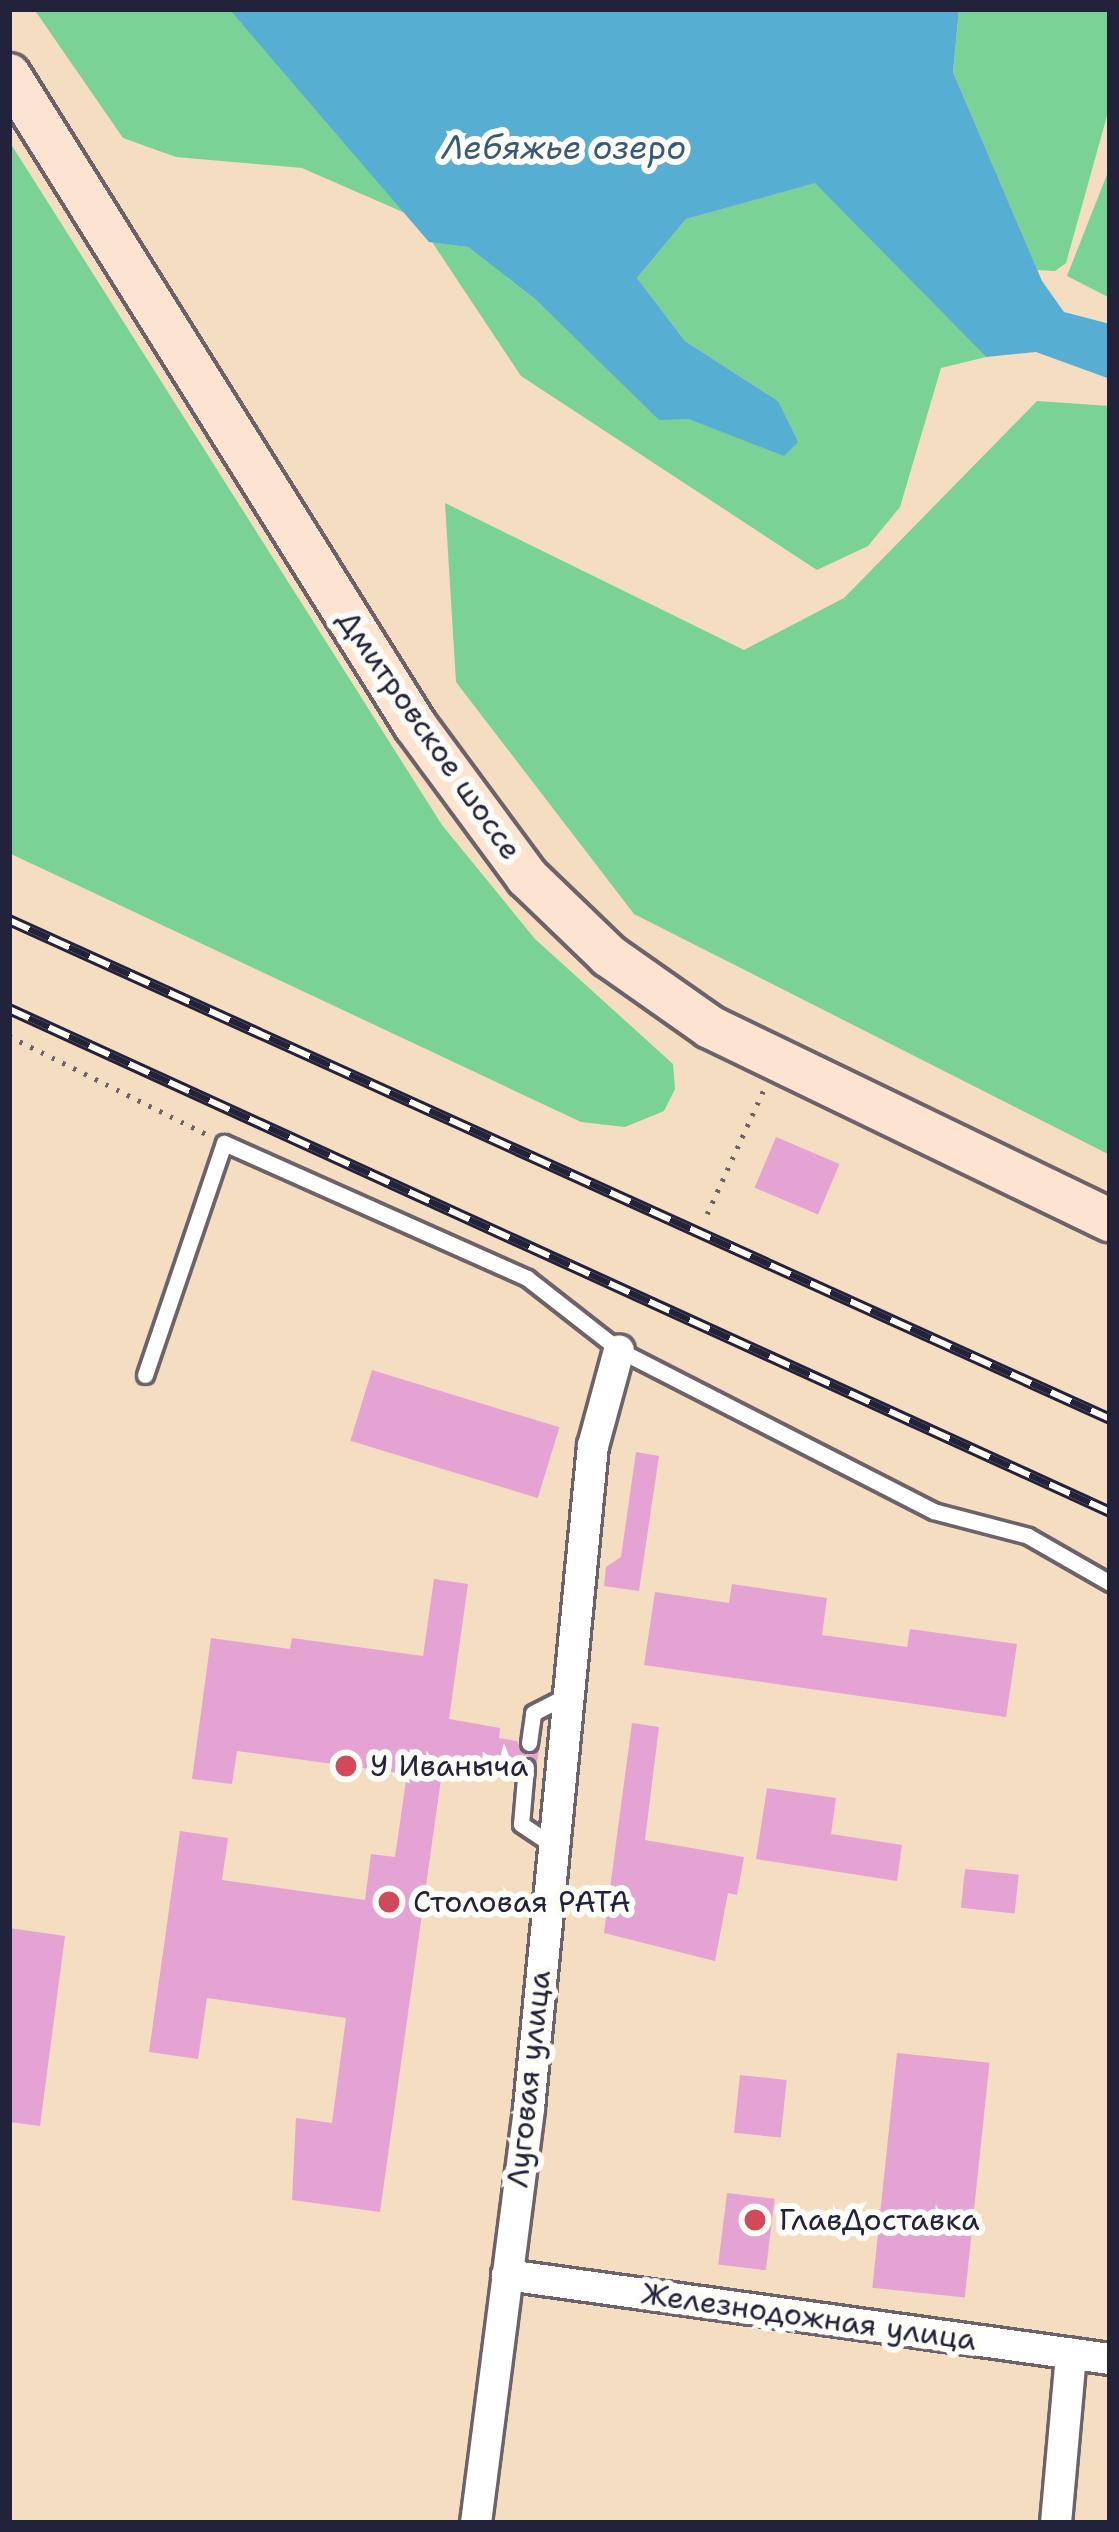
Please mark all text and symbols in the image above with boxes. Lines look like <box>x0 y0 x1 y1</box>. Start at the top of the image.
water label: Лебяжье озеро <box>442 128 686 168</box>
street label: Дмитровское шоссе <box>329 603 529 867</box>
place label: У Иваныча <box>370 1748 528 1784</box>
marker: У Иваныча <box>333 1753 359 1779</box>
place label: Столовая РАТА <box>413 1884 631 1920</box>
marker: Столовая РАТА <box>376 1889 402 1915</box>
street label: Луговая улица <box>500 1968 558 2190</box>
place label: ГлавДоставка <box>779 2202 980 2238</box>
marker: ГлавДоставка <box>742 2207 768 2233</box>
street label: Железнодожная улица <box>639 2276 979 2358</box>

